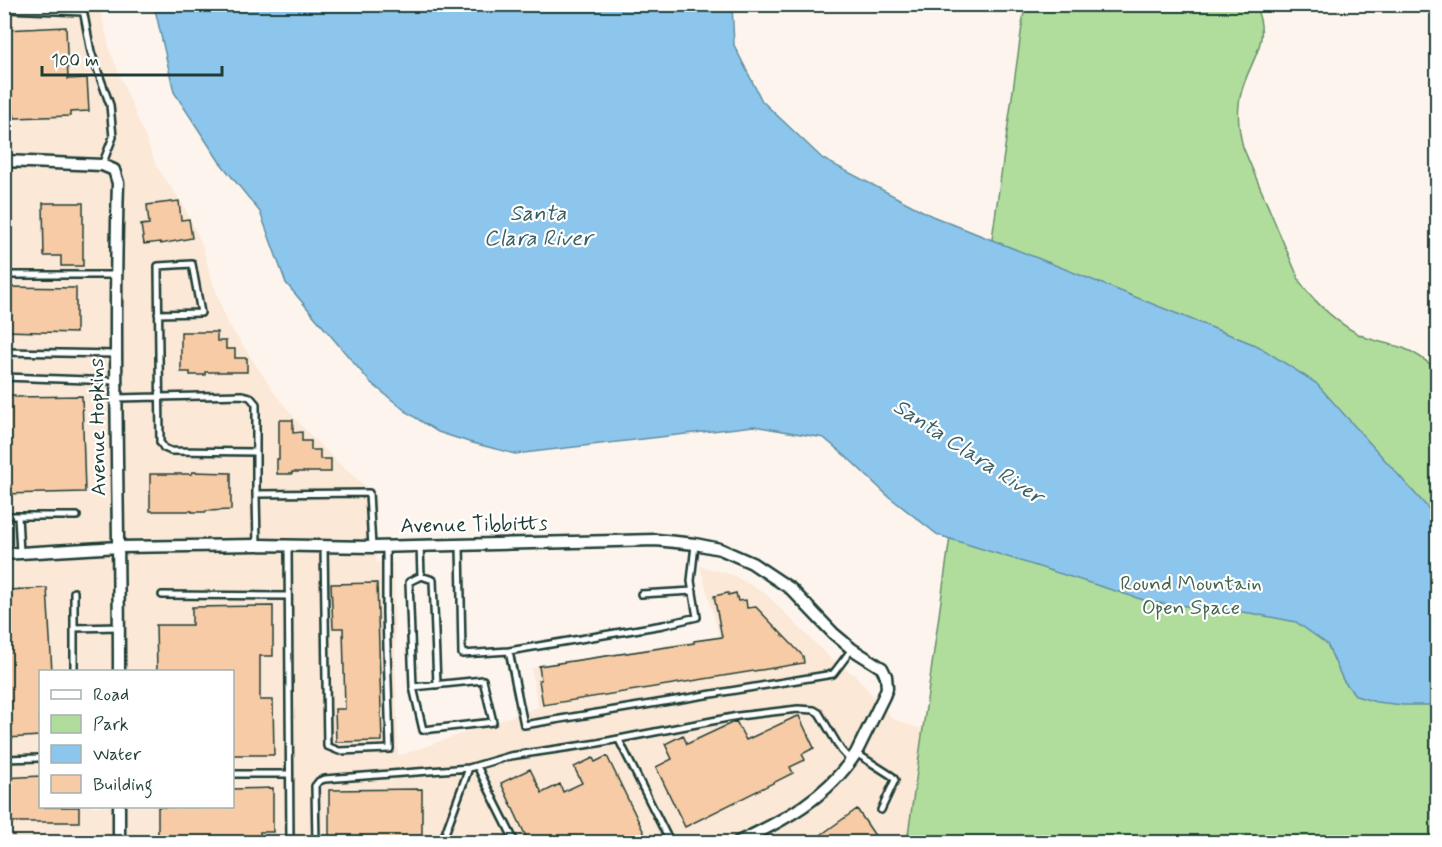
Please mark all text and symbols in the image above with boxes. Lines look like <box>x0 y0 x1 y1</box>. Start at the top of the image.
scale bar <box>42 39 222 77</box>
text: 100 m <box>51 49 99 73</box>
water label: Santa Clara River <box>484 200 595 253</box>
street label: Avenue Hopkins <box>83 358 113 496</box>
water label: Santa Clara River <box>888 393 1051 512</box>
street label: Avenue Tibbitts <box>400 510 548 540</box>
park label: Round Mountain Open Space <box>1120 570 1262 622</box>
legend <box>39 670 234 808</box>
text: Road <box>93 683 129 707</box>
text: Park <box>93 713 129 737</box>
text: Water <box>93 743 142 767</box>
text: Building <box>93 773 153 799</box>

